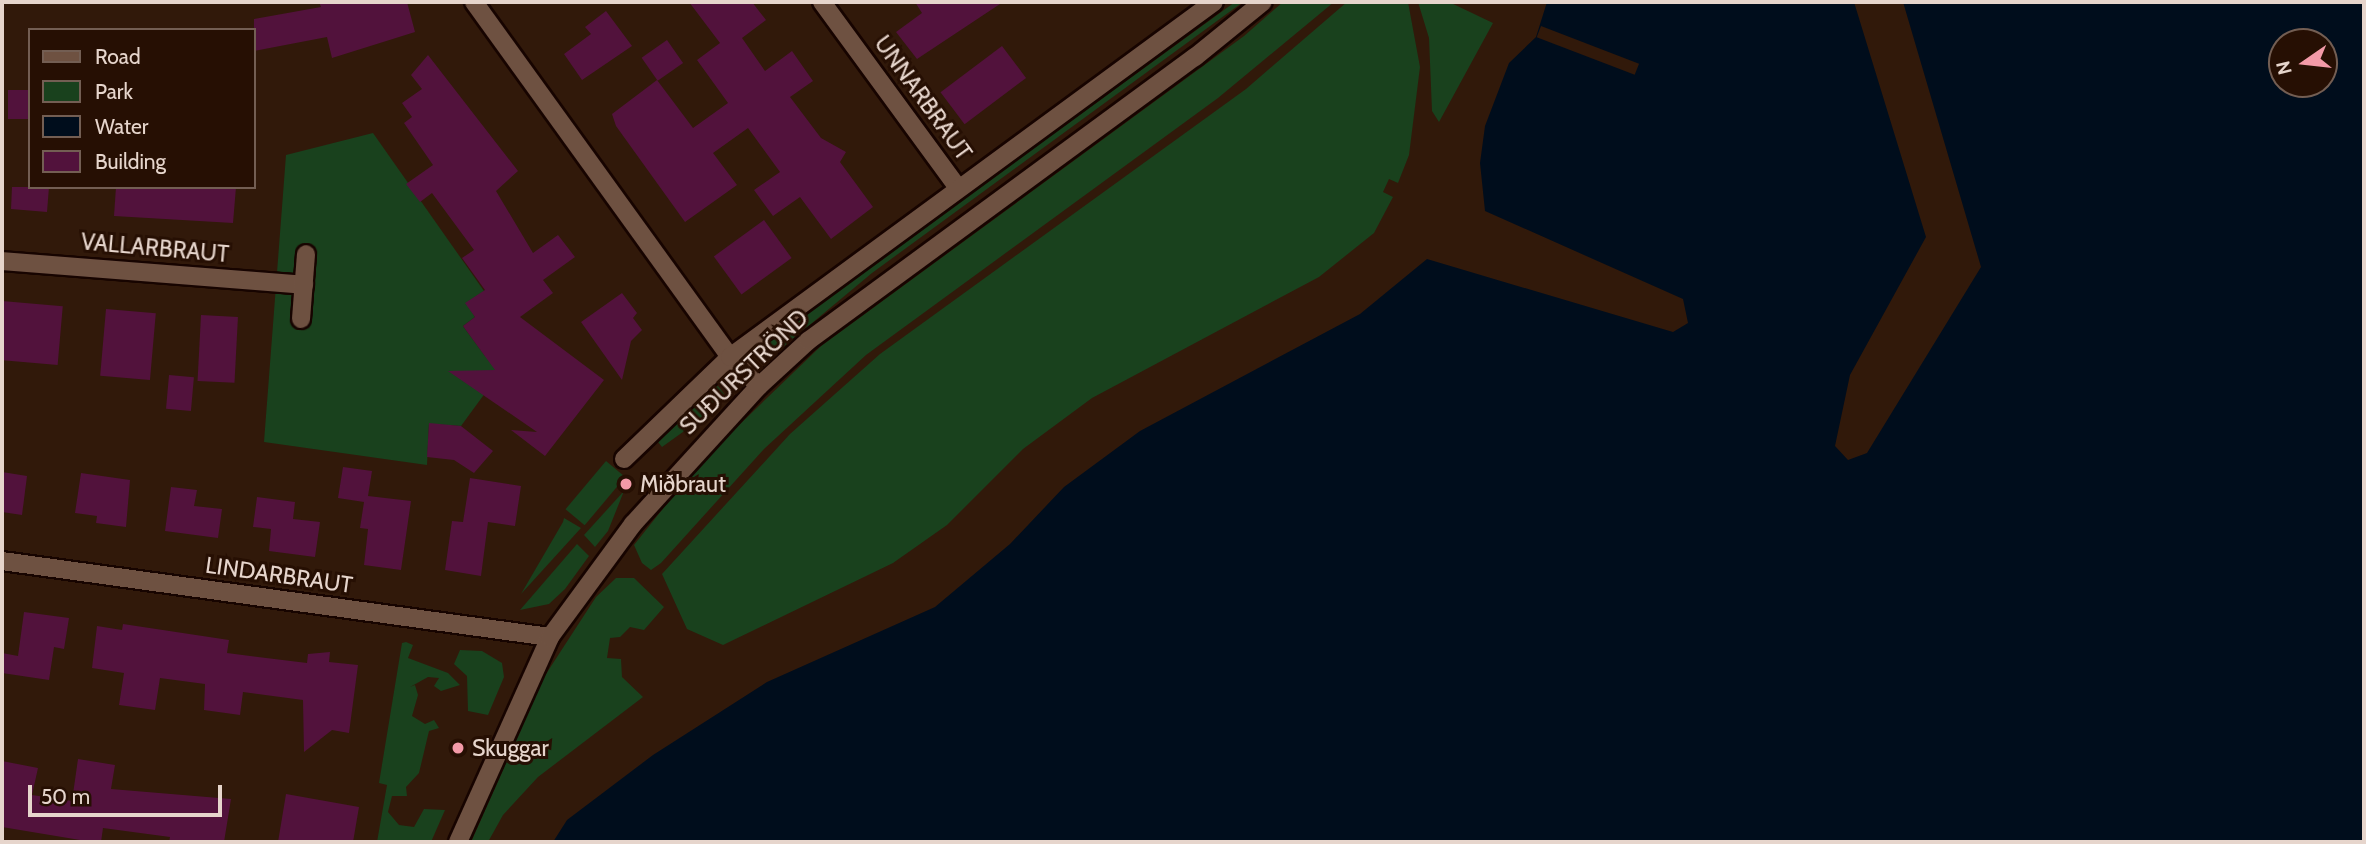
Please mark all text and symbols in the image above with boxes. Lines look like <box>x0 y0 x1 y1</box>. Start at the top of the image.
legend <box>28 28 256 189</box>
north arrow <box>2268 28 2338 98</box>
street label: UNNARBRAUT <box>869 30 977 166</box>
text: Road <box>95 44 141 69</box>
text: N <box>2271 58 2297 77</box>
text: Park <box>95 79 133 104</box>
text: Water <box>95 114 148 139</box>
text: Building <box>95 149 166 174</box>
street label: VALLARBRAUT <box>80 228 230 268</box>
street label: SUÐURSTRÖND <box>674 304 814 440</box>
place label: Miðbraut <box>640 470 726 498</box>
marker: Miðbraut <box>618 476 634 492</box>
street label: LINDARBRAUT <box>204 551 354 599</box>
place label: Skuggar <box>472 734 549 762</box>
marker: Skuggar <box>450 740 466 756</box>
scale bar <box>32 770 226 814</box>
text: 50 m <box>41 784 90 809</box>

